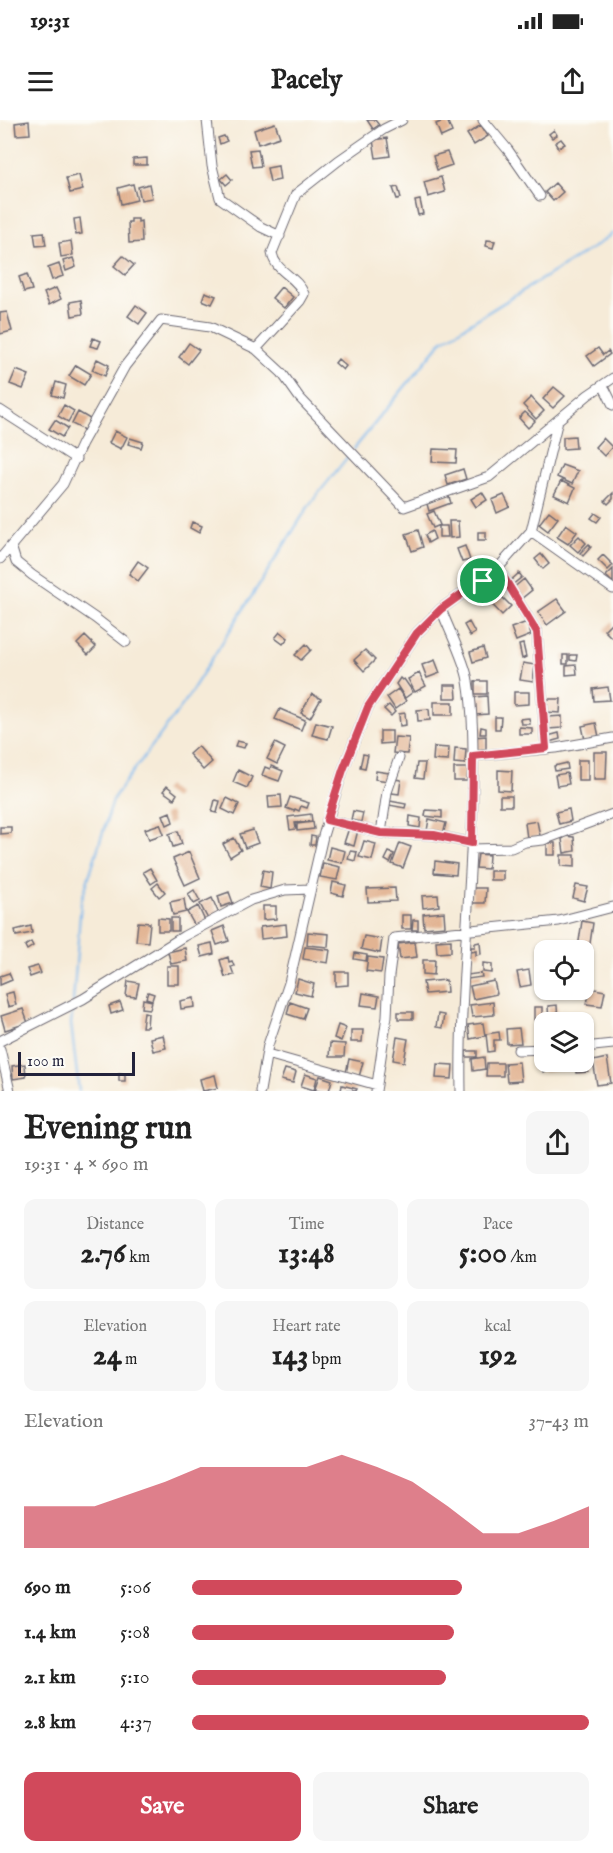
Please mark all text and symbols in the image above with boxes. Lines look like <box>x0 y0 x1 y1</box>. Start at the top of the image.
text: 19:31 <box>30 7 70 35</box>
text: Pacely <box>271 64 342 98</box>
icon: menu <box>24 65 57 98</box>
icon: share <box>556 65 589 98</box>
pin <box>457 555 508 606</box>
icon: arrive <box>466 564 499 597</box>
map controls <box>534 940 594 1072</box>
button: locate <box>534 940 594 1000</box>
button: layers <box>534 1012 594 1072</box>
scale bar <box>18 1049 135 1076</box>
text: 100 m <box>27 1052 64 1072</box>
text: Evening run <box>24 1108 192 1150</box>
button: share <box>526 1111 589 1174</box>
text: 19:31 · 4 × 690 m <box>24 1152 148 1177</box>
text: Distance <box>86 1215 144 1235</box>
text: Time <box>289 1215 324 1235</box>
text: Pace <box>483 1215 513 1235</box>
text: 2.76 <box>80 1235 126 1273</box>
text: 13:48 <box>278 1235 335 1273</box>
text: 5:00 <box>459 1235 507 1273</box>
text: km <box>126 1248 150 1268</box>
text: /km <box>507 1248 537 1268</box>
text: Elevation <box>83 1317 147 1337</box>
text: Heart rate <box>272 1317 341 1337</box>
text: kcal <box>484 1317 511 1337</box>
text: 24 <box>93 1337 122 1375</box>
text: 143 <box>271 1337 309 1375</box>
text: 192 <box>479 1337 517 1375</box>
text: m <box>122 1350 137 1370</box>
text: bpm <box>309 1350 342 1370</box>
text: Elevation <box>24 1409 103 1434</box>
text: 37–43 m <box>528 1409 589 1434</box>
text: 690 m <box>24 1575 71 1600</box>
text: 5:06 <box>120 1575 151 1600</box>
text: 1.4 km <box>24 1620 76 1645</box>
text: 5:08 <box>120 1620 150 1645</box>
text: 2.1 km <box>24 1665 76 1690</box>
text: 5:10 <box>120 1665 150 1690</box>
text: 2.8 km <box>24 1710 76 1735</box>
text: 4:37 <box>120 1710 152 1735</box>
button: Save <box>24 1772 301 1841</box>
button: Share <box>313 1772 589 1841</box>

